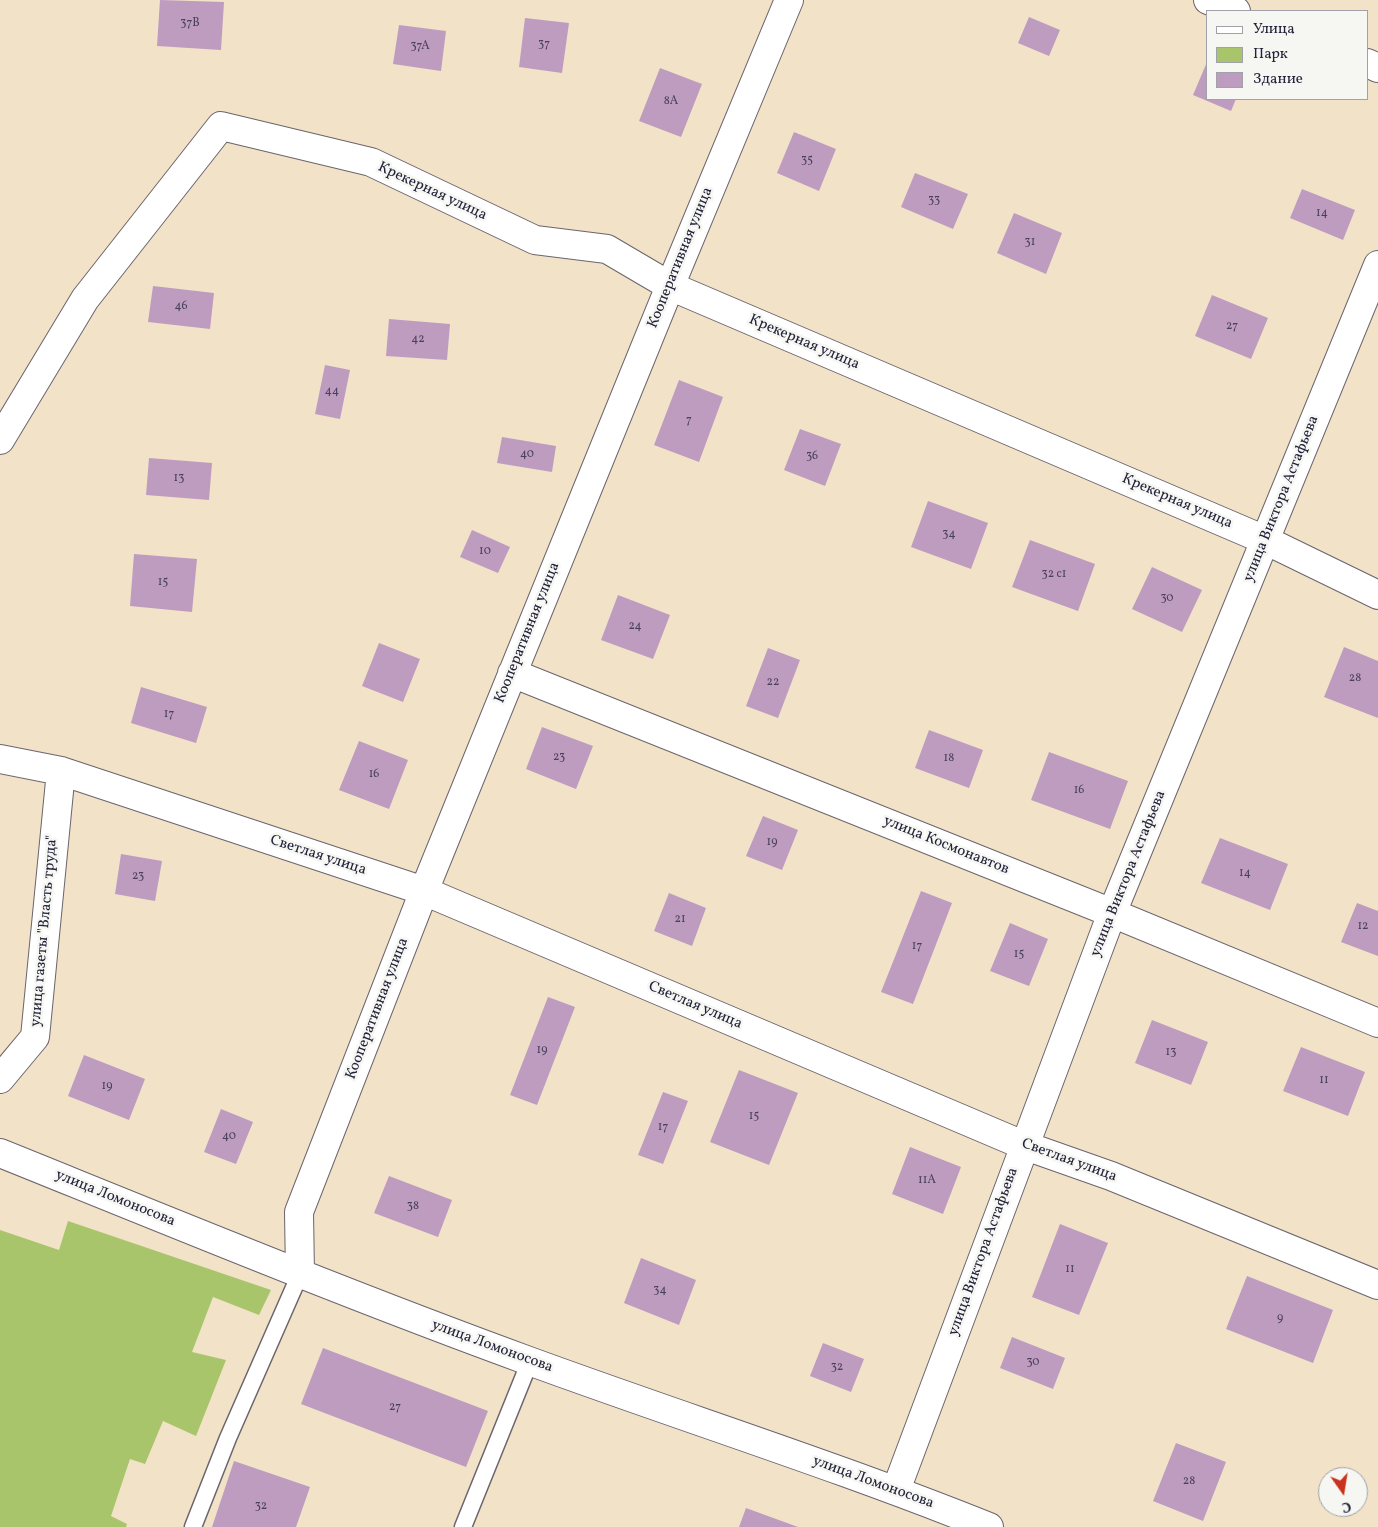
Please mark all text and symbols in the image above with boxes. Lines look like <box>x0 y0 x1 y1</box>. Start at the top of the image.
legend <box>1206 10 1368 100</box>
house number: 37В <box>180 17 200 31</box>
text: Улица <box>1253 19 1295 40</box>
house number: 37 <box>538 38 550 52</box>
house number: 37А <box>410 40 430 54</box>
text: Парк <box>1253 44 1288 65</box>
text: Здание <box>1253 69 1303 90</box>
house number: 8А <box>664 95 678 109</box>
house number: 35 <box>801 154 813 168</box>
street label: Крекерная улица <box>374 159 490 225</box>
street label: Кооперативная улица <box>645 185 717 331</box>
house number: 33 <box>928 194 940 208</box>
house number: 14 <box>1316 207 1328 221</box>
house number: 31 <box>1025 236 1035 250</box>
house number: 46 <box>174 300 188 314</box>
street label: Крекерная улица <box>746 312 862 374</box>
house number: 27 <box>1226 320 1238 334</box>
house number: 42 <box>411 333 425 347</box>
house number: 44 <box>325 385 339 399</box>
street label: улица Виктора Астафьева <box>1240 413 1324 585</box>
house number: 7 <box>686 414 692 428</box>
house number: 40 <box>520 448 534 462</box>
house number: 36 <box>806 450 818 464</box>
street label: Крекерная улица <box>1119 471 1235 533</box>
house number: 13 <box>174 472 184 486</box>
house number: 34 <box>942 528 956 542</box>
house number: 10 <box>479 545 491 559</box>
street label: Кооперативная улица <box>492 560 564 706</box>
house number: 32 с1 <box>1041 568 1067 582</box>
house number: 15 <box>158 576 168 590</box>
house number: 30 <box>1160 592 1174 606</box>
house number: 24 <box>628 620 642 634</box>
house number: 28 <box>1349 672 1361 686</box>
house number: 22 <box>767 676 779 690</box>
house number: 17 <box>164 708 174 722</box>
house number: 23 <box>553 751 565 765</box>
house number: 18 <box>944 752 954 766</box>
house number: 16 <box>369 768 379 782</box>
house number: 16 <box>1074 784 1084 798</box>
street label: улица Виктора Астафьева <box>1087 788 1171 960</box>
street label: улица Космонавтов <box>880 813 1012 879</box>
street label: Светлая улица <box>268 832 368 880</box>
street label: улица газеты "Власть труда" <box>28 834 62 1028</box>
house number: 19 <box>767 836 777 850</box>
house number: 14 <box>1239 867 1251 881</box>
house number: 23 <box>132 870 144 884</box>
house number: 21 <box>674 913 686 927</box>
house number: 12 <box>1357 920 1369 934</box>
street label: Кооперативная улица <box>343 936 413 1082</box>
house number: 17 <box>912 940 922 954</box>
house number: 15 <box>1014 948 1024 962</box>
street label: Светлая улица <box>645 978 745 1034</box>
house number: 19 <box>537 1044 547 1058</box>
house number: 13 <box>1166 1046 1176 1060</box>
house number: 11 <box>1319 1074 1329 1088</box>
house number: 19 <box>102 1080 112 1094</box>
house number: 15 <box>749 1110 759 1124</box>
house number: 17 <box>658 1121 668 1135</box>
house number: 40 <box>222 1130 236 1144</box>
street label: Светлая улица <box>1019 1135 1119 1187</box>
street label: улица Виктора Астафьева <box>945 1165 1023 1339</box>
street label: улица Ломоносова <box>52 1167 178 1231</box>
house number: 11А <box>918 1174 936 1188</box>
house number: 38 <box>407 1200 419 1214</box>
house number: 11 <box>1065 1263 1075 1277</box>
house number: 34 <box>653 1284 667 1298</box>
house number: 9 <box>1277 1312 1283 1326</box>
street label: улица Ломоносова <box>429 1317 555 1377</box>
house number: 30 <box>1026 1356 1040 1370</box>
house number: 32 <box>831 1361 843 1375</box>
house number: 27 <box>389 1401 401 1415</box>
street label: улица Ломоносова <box>810 1453 936 1513</box>
north arrow <box>1318 1467 1368 1517</box>
house number: 28 <box>1183 1475 1195 1489</box>
text: С <box>1340 1496 1353 1516</box>
house number: 32 <box>255 1500 267 1514</box>

